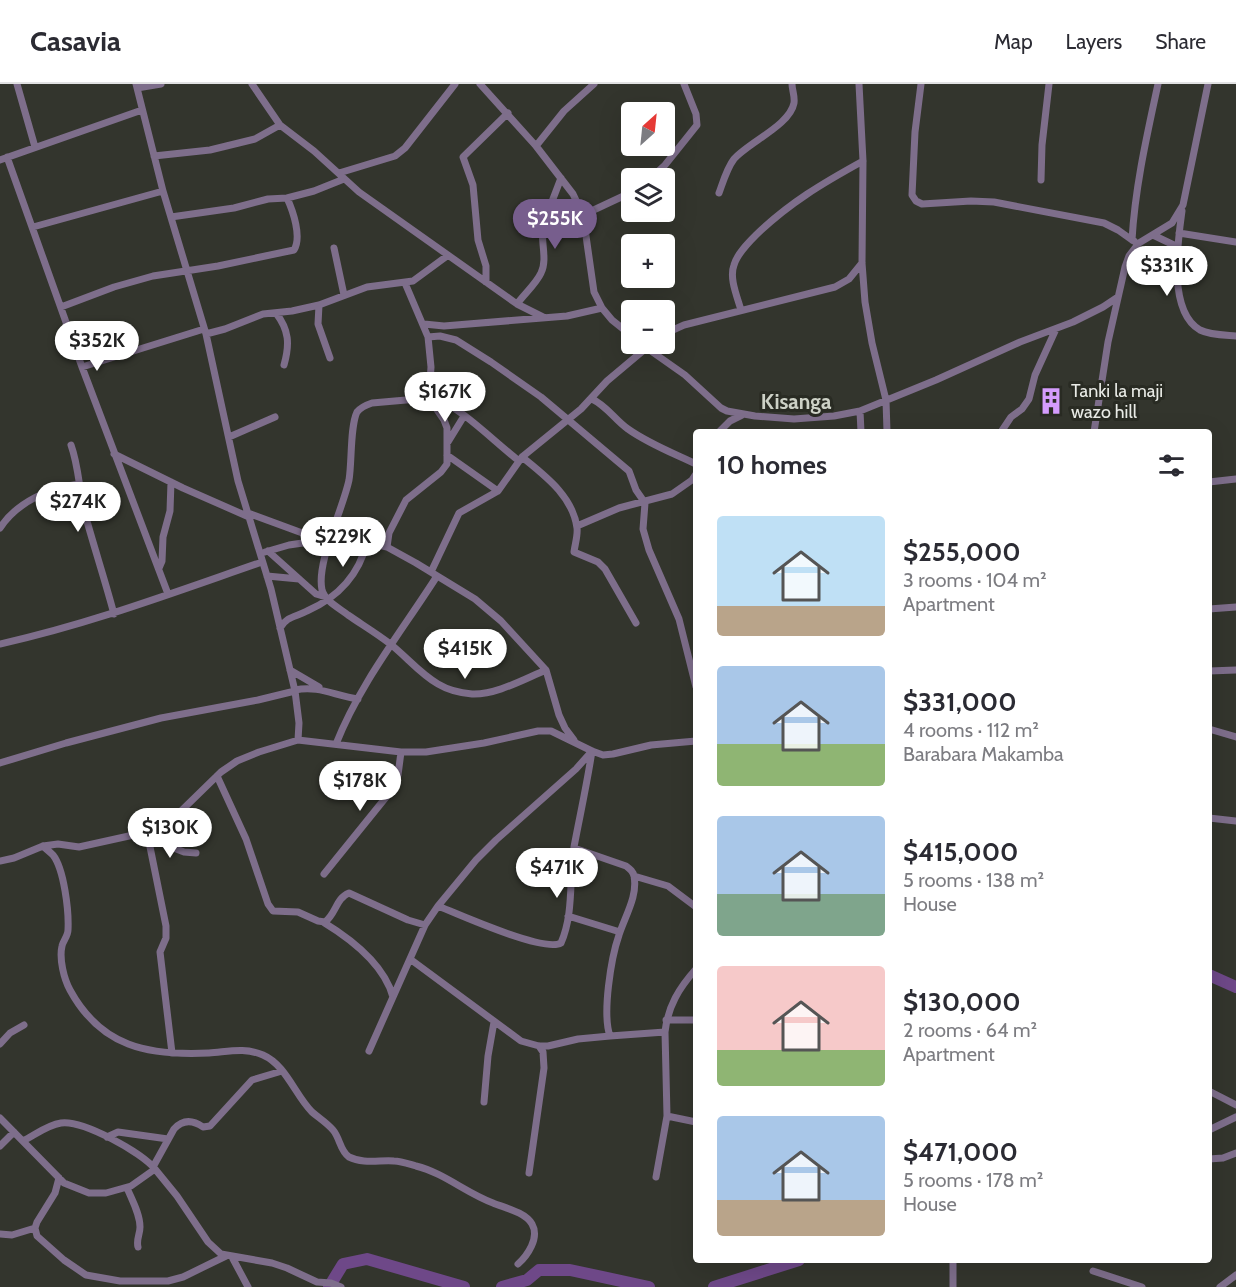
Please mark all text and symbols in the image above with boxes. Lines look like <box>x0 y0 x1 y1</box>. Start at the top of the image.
text: Casavia <box>30 24 121 58</box>
text: Map <box>994 29 1033 54</box>
text: Layers <box>1066 29 1122 54</box>
text: Share <box>1155 29 1206 54</box>
north arrow <box>621 102 675 156</box>
map controls <box>621 102 675 354</box>
button: layers <box>621 168 675 222</box>
pin: $255K <box>513 199 597 250</box>
text: $255K <box>527 206 583 230</box>
button: + <box>621 234 675 288</box>
pin: $331K <box>1125 246 1209 297</box>
text: $331K <box>1140 253 1194 277</box>
button: − <box>621 300 675 354</box>
pin: $352K <box>55 321 139 372</box>
text: $352K <box>69 328 125 352</box>
pin: $167K <box>403 372 487 423</box>
text: $167K <box>419 379 471 403</box>
place label: Tanki la maji wazo hill <box>1071 380 1163 423</box>
building icon: Tanki la maji wazo hill <box>1036 386 1066 416</box>
district label: Kisanga <box>761 389 832 414</box>
text: 10 homes <box>717 449 827 481</box>
icon: filters <box>1155 449 1188 482</box>
pin: $274K <box>36 482 120 533</box>
text: $274K <box>50 489 106 513</box>
pin: $229K <box>301 517 385 568</box>
text: $229K <box>315 524 371 548</box>
text: $255,000 <box>903 536 1021 568</box>
icon: home <box>765 540 837 612</box>
text: 3 rooms · 104 m² <box>903 568 1047 592</box>
text: Apartment <box>903 592 995 616</box>
pin: $415K <box>423 629 507 680</box>
text: $415K <box>438 636 492 660</box>
text: $331,000 <box>903 686 1017 718</box>
icon: home <box>765 690 837 762</box>
text: 4 rooms · 112 m² <box>903 718 1039 742</box>
text: Barabara Makamba <box>903 742 1064 766</box>
pin: $178K <box>318 761 402 812</box>
text: $178K <box>333 768 387 792</box>
pin: $130K <box>128 808 212 859</box>
text: $130K <box>142 815 198 839</box>
text: $415,000 <box>903 836 1018 868</box>
icon: home <box>765 840 837 912</box>
pin: $471K <box>515 848 599 899</box>
text: $471K <box>530 855 584 879</box>
text: 5 rooms · 138 m² <box>903 868 1044 892</box>
text: House <box>903 892 957 916</box>
text: $130,000 <box>903 986 1021 1018</box>
icon: home <box>765 990 837 1062</box>
text: 2 rooms · 64 m² <box>903 1018 1037 1042</box>
text: Apartment <box>903 1042 995 1066</box>
text: $471,000 <box>903 1136 1018 1168</box>
icon: home <box>765 1140 837 1212</box>
text: 5 rooms · 178 m² <box>903 1168 1043 1192</box>
text: House <box>903 1192 957 1216</box>

